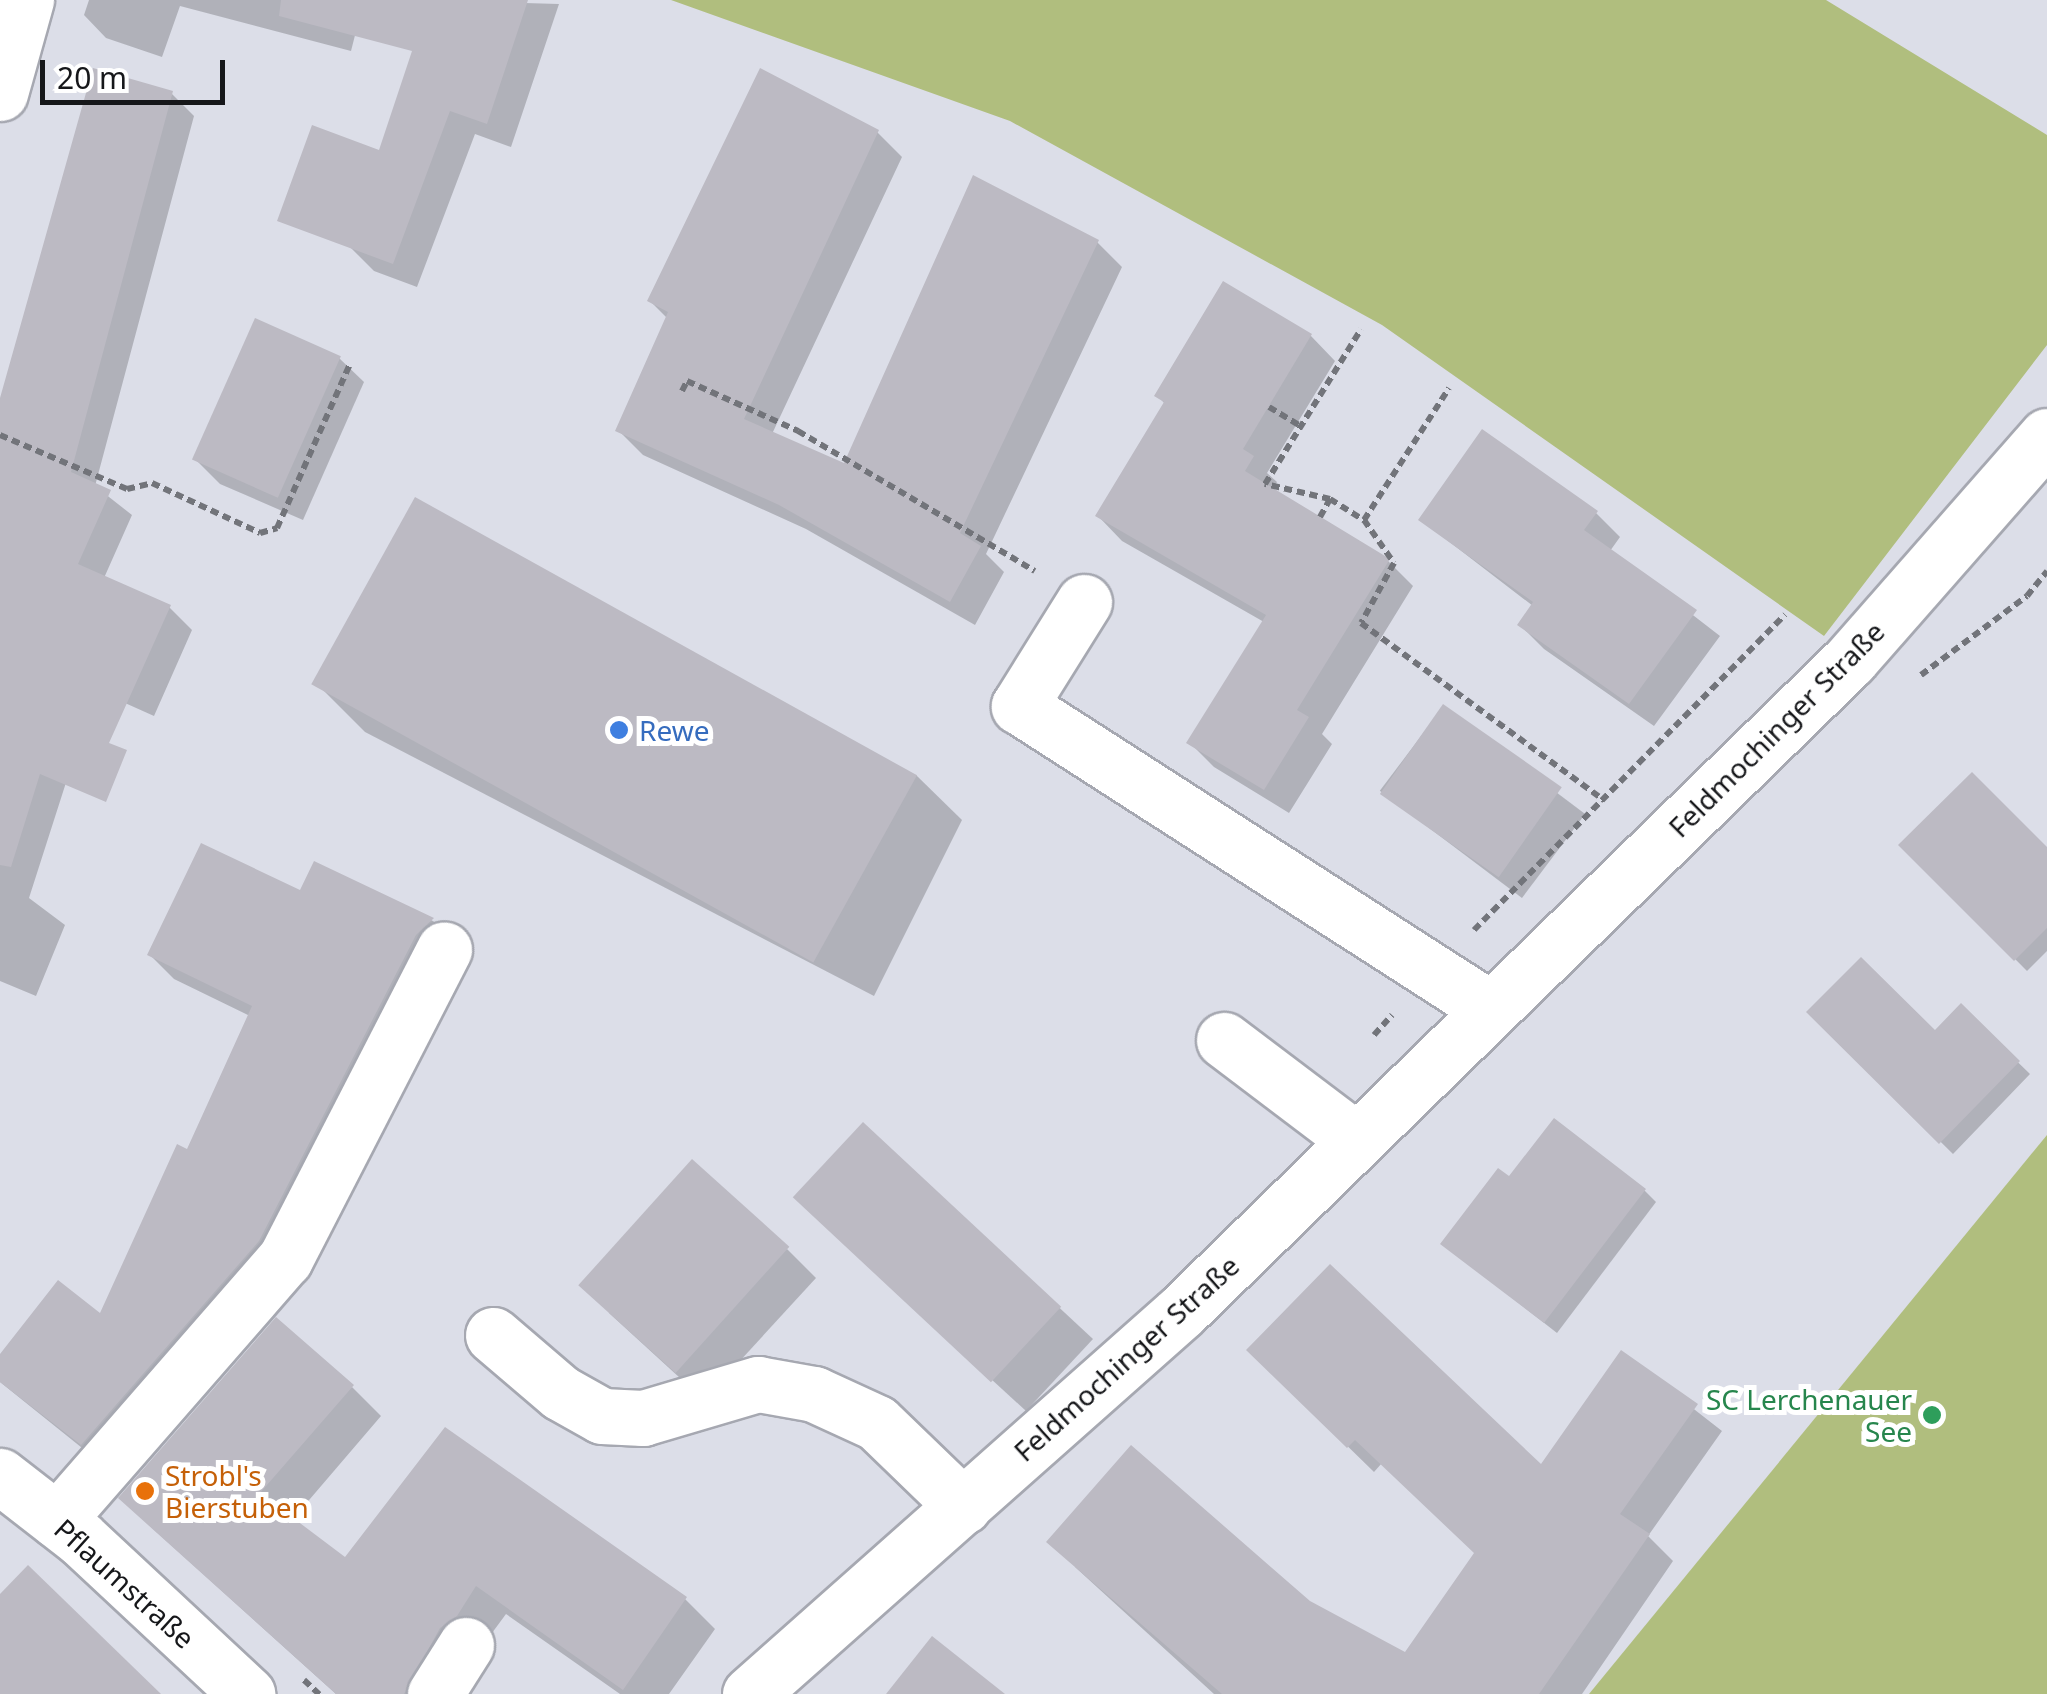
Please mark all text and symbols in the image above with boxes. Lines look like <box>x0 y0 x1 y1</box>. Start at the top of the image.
scale bar <box>45 40 230 102</box>
text: 20 m <box>57 57 127 98</box>
street label: Feldmochinger Straße <box>1661 614 1891 844</box>
place label: Rewe <box>639 713 709 747</box>
marker: Rewe <box>608 719 630 741</box>
street label: Feldmochinger Straße <box>1007 1248 1245 1468</box>
place label: SC Lerchenauer See <box>1706 1382 1912 1448</box>
marker: SC Lerchenauer See <box>1921 1404 1943 1426</box>
place label: Strobl's Bierstuben <box>165 1458 309 1524</box>
marker: Strobl's Bierstuben <box>134 1480 156 1502</box>
street label: Pflaumstraße <box>48 1511 202 1655</box>

